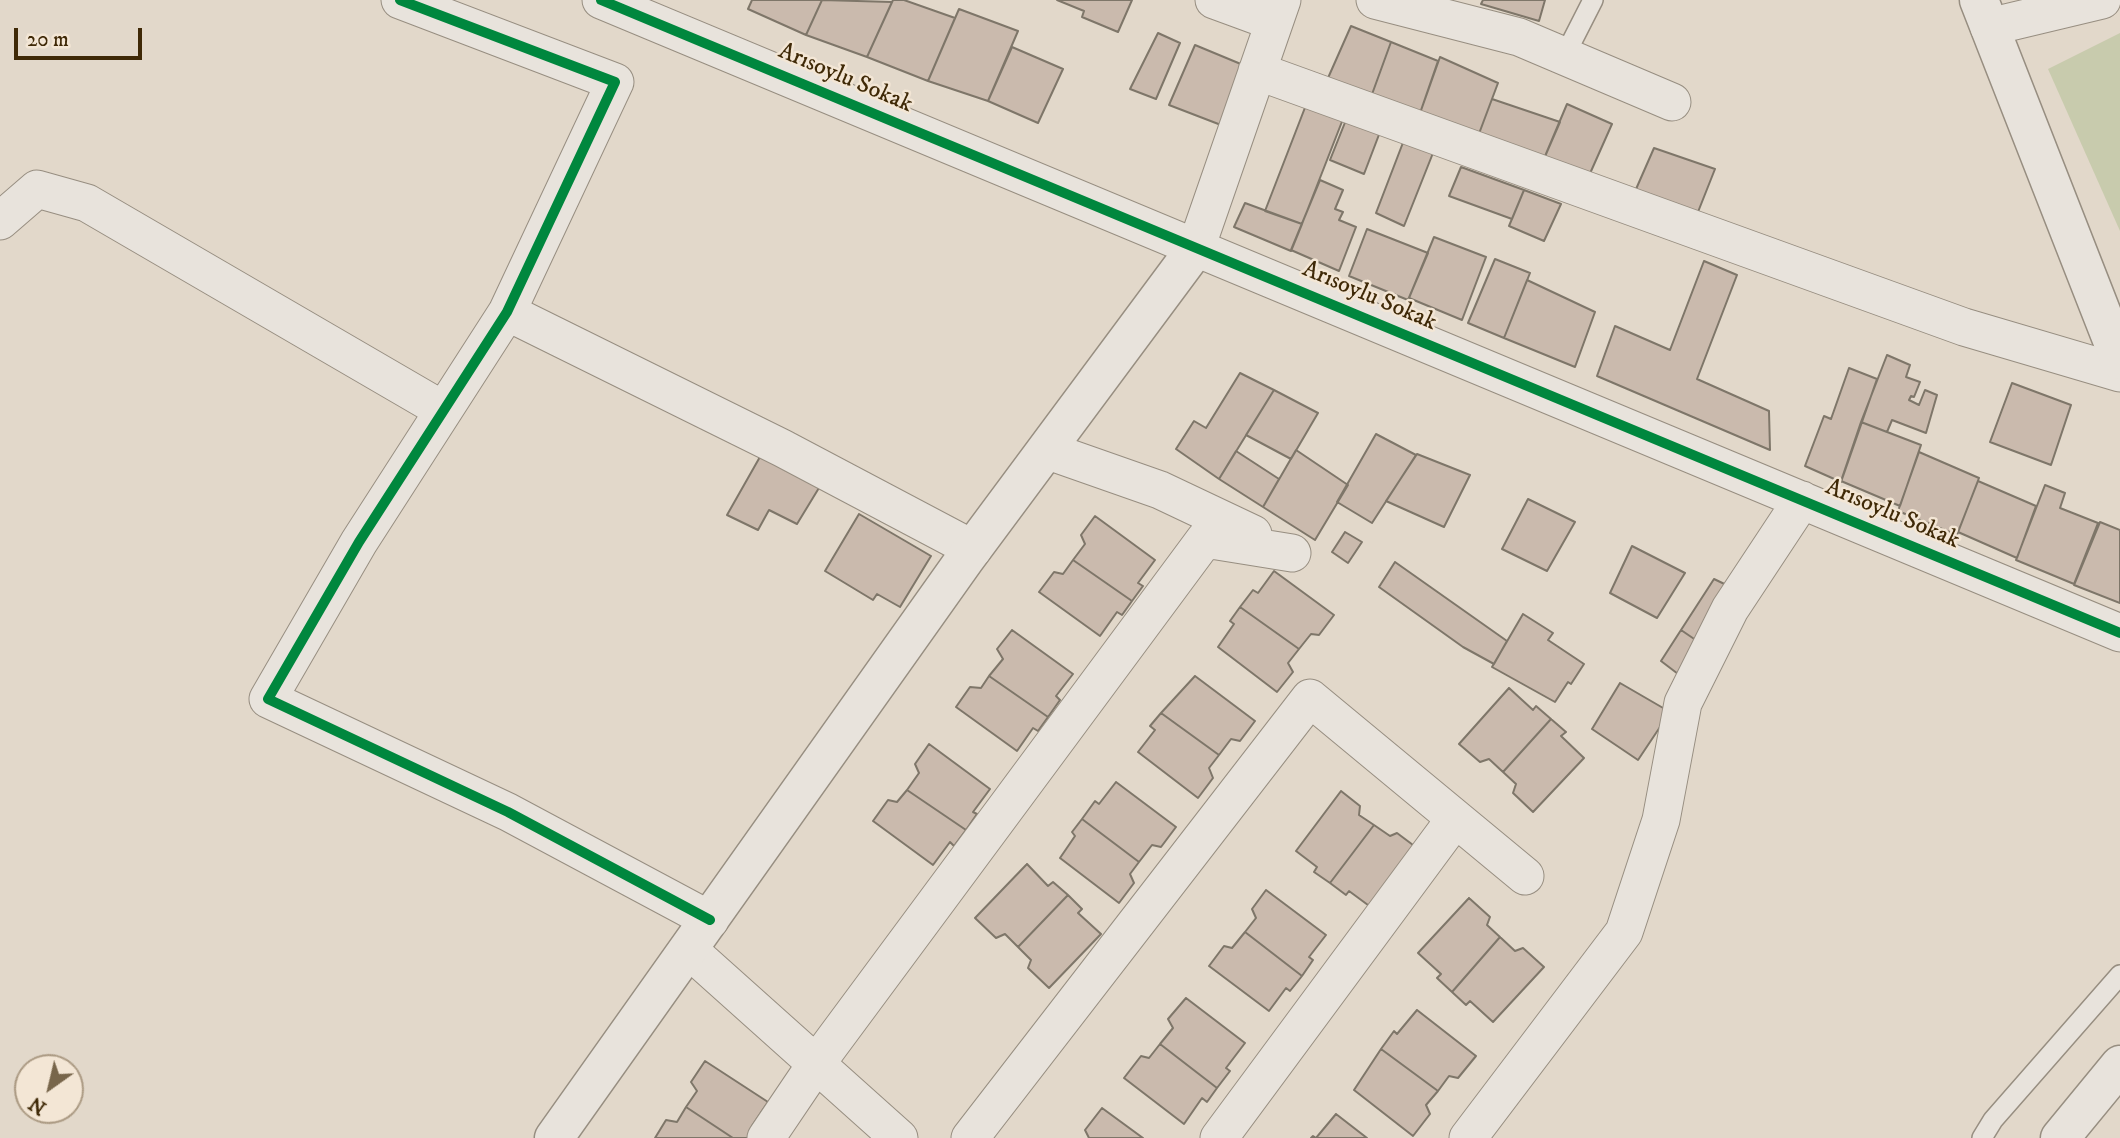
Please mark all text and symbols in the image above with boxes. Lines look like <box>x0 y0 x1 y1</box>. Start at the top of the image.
scale bar <box>18 14 145 58</box>
text: 20 m <box>27 27 69 53</box>
street label: Arısoylu Sokak <box>774 38 916 120</box>
street label: Arısoylu Sokak <box>1298 256 1440 338</box>
street label: Arısoylu Sokak <box>1821 474 1963 556</box>
north arrow <box>14 1054 84 1124</box>
text: N <box>25 1091 51 1119</box>

